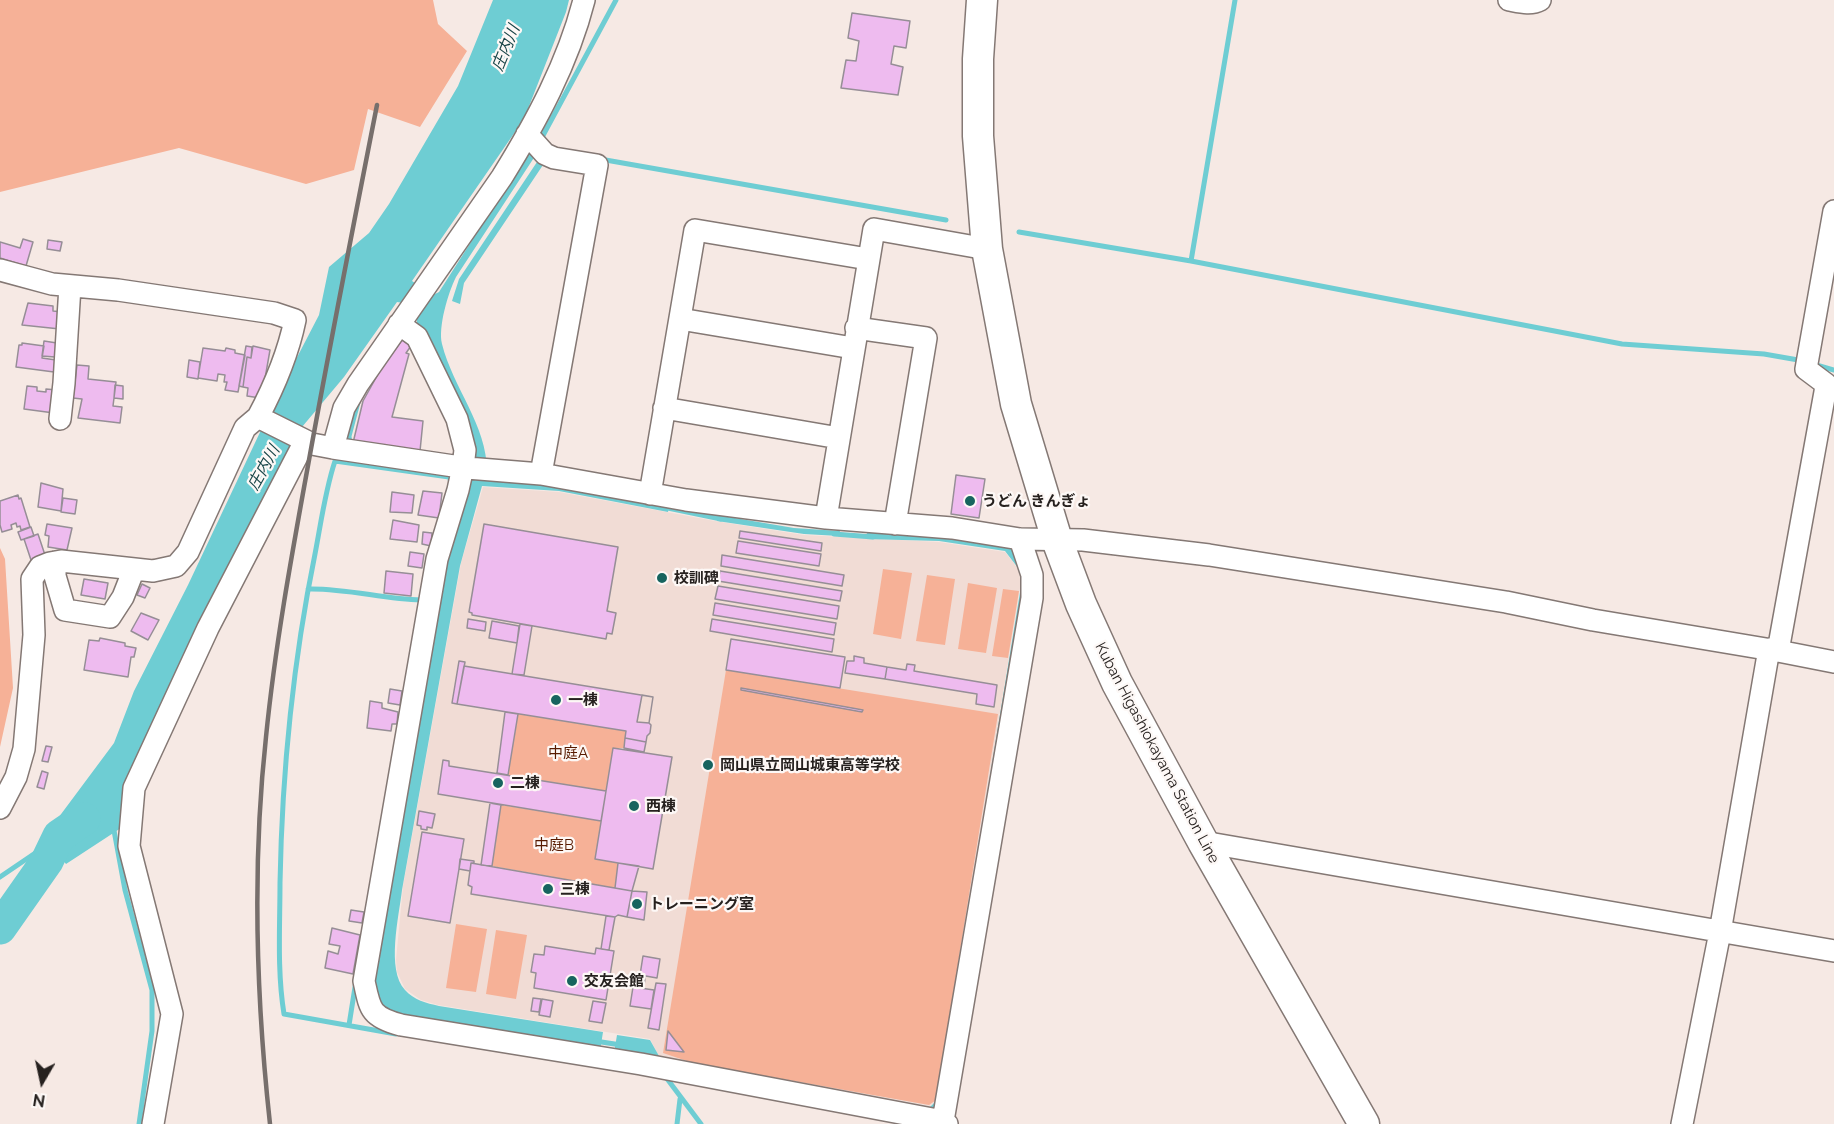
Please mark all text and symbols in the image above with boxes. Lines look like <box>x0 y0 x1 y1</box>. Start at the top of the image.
water label: 庄内川 <box>488 22 524 74</box>
water label: 庄内川 <box>244 442 284 494</box>
place label: うどん きんぎょ <box>982 492 1091 510</box>
marker: うどん きんぎょ <box>963 494 977 508</box>
place label: 校訓碑 <box>674 569 719 587</box>
marker: 校訓碑 <box>655 571 669 585</box>
street label: Kuban Higashiokayama Station Line <box>1091 640 1223 866</box>
place label: 一棟 <box>568 691 598 709</box>
marker: 一棟 <box>549 693 563 707</box>
park label: 中庭A <box>548 744 588 762</box>
place label: 岡山県立岡山城東高等学校 <box>720 756 900 774</box>
marker: 岡山県立岡山城東高等学校 <box>701 758 715 772</box>
place label: 二棟 <box>510 774 540 792</box>
marker: 二棟 <box>491 776 505 790</box>
place label: 西棟 <box>646 797 676 815</box>
marker: 西棟 <box>627 799 641 813</box>
park label: 中庭B <box>534 836 574 854</box>
place label: 三棟 <box>560 880 590 898</box>
marker: 三棟 <box>541 882 555 896</box>
place label: トレーニング室 <box>649 895 754 913</box>
marker: トレーニング室 <box>630 897 644 911</box>
place label: 交友会館 <box>584 972 644 990</box>
marker: 交友会館 <box>565 974 579 988</box>
north arrow <box>12 1052 72 1112</box>
text: N <box>32 1090 47 1111</box>

